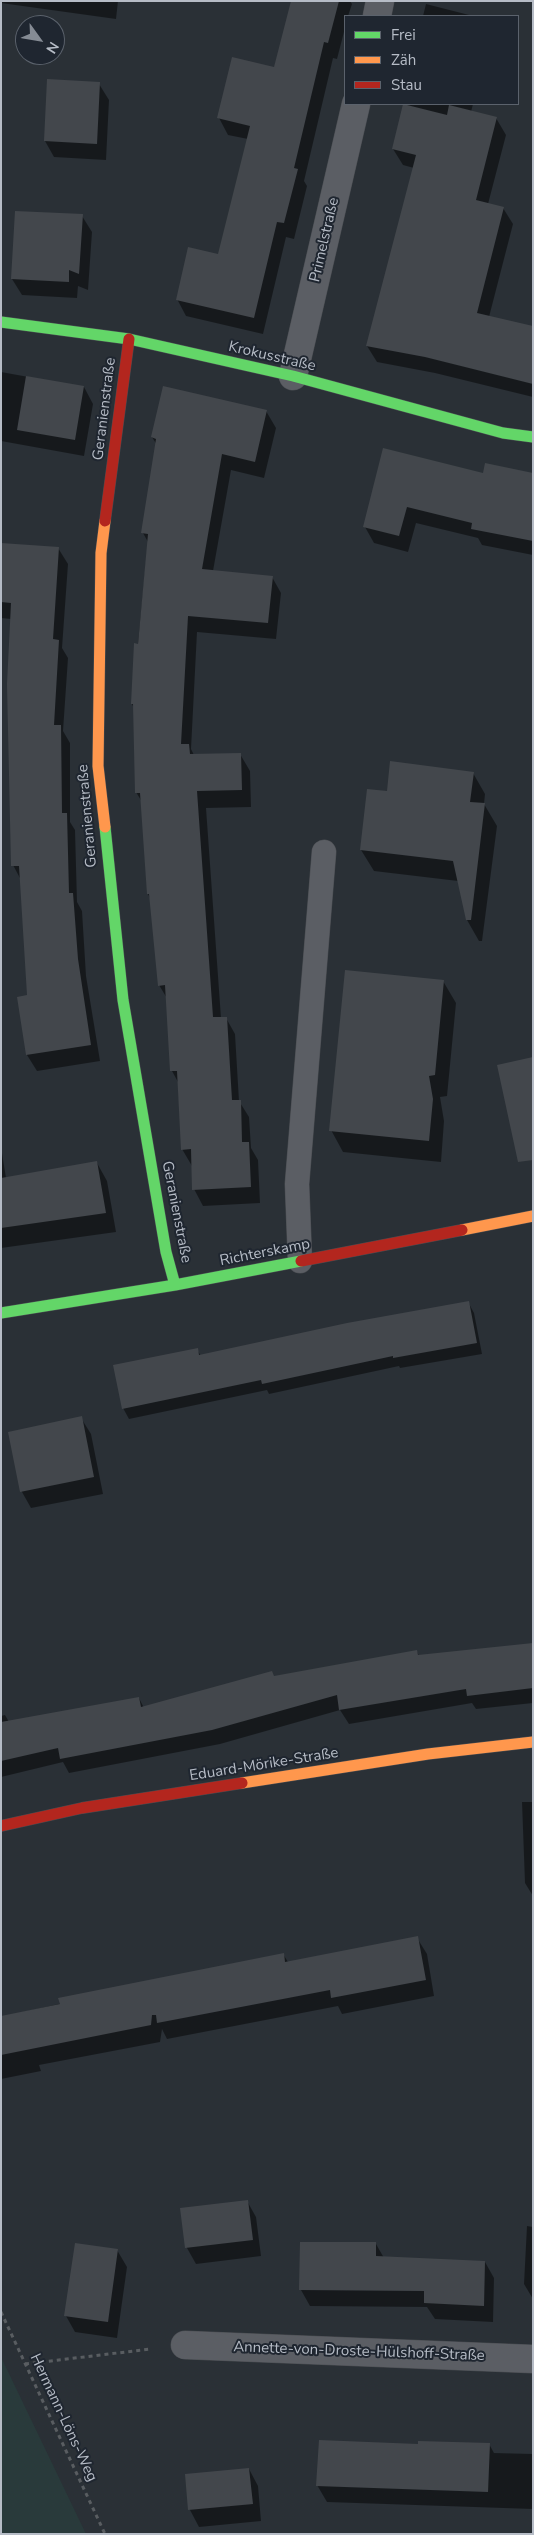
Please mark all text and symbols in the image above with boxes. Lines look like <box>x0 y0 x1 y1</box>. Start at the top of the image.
north arrow <box>15 15 65 65</box>
legend <box>344 15 519 105</box>
text: Frei <box>391 25 416 45</box>
text: N <box>41 38 63 57</box>
text: Zäh <box>391 50 416 70</box>
text: Stau <box>391 75 422 95</box>
street label: Primelstraße <box>307 196 343 284</box>
street label: Krokusstraße <box>227 338 317 376</box>
street label: Geranienstraße <box>90 357 120 461</box>
street label: Geranienstraße <box>75 764 101 868</box>
street label: Geranienstraße <box>157 1160 195 1264</box>
street label: Richterskamp <box>218 1235 312 1271</box>
street label: Eduard-Mörike-Straße <box>188 1744 340 1786</box>
street label: Annette-von-Droste-Hülshoff-Straße <box>233 2339 485 2365</box>
street label: Hermann-Löns-Weg <box>25 2351 101 2485</box>

